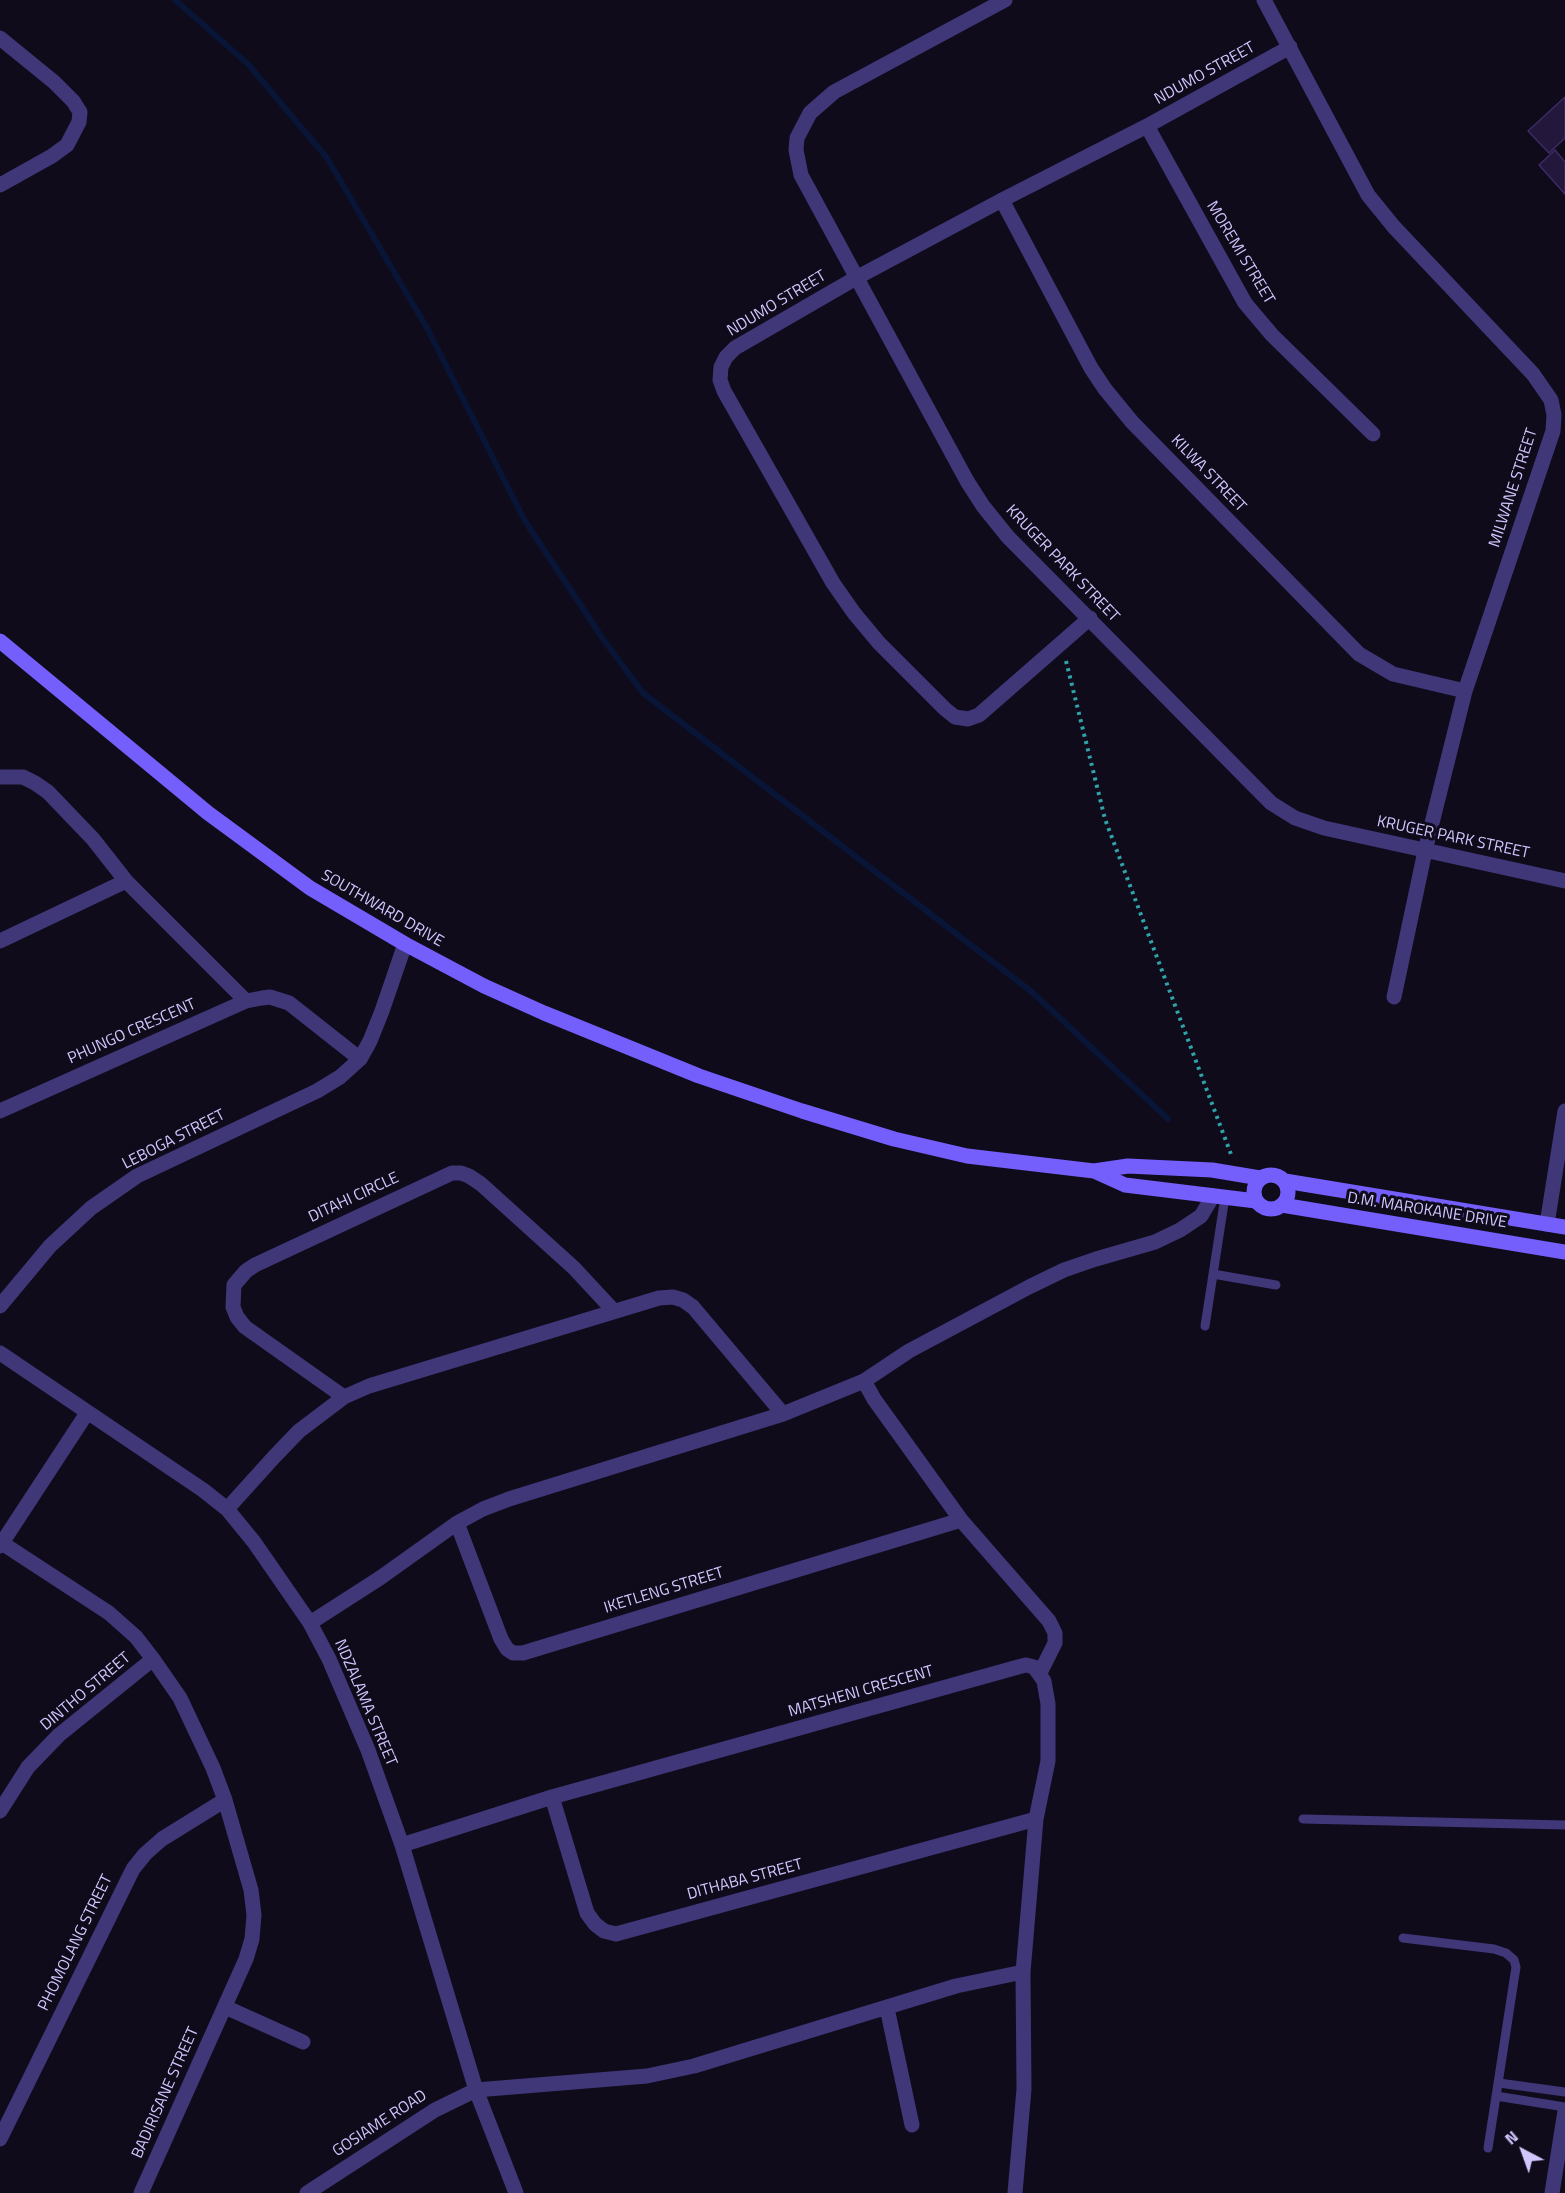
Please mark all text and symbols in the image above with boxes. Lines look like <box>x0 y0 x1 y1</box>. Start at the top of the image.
street label: NDUMO STREET <box>1151 38 1259 110</box>
street label: MOREMI STREET <box>1202 198 1278 308</box>
street label: NDUMO STREET <box>724 267 830 341</box>
street label: MILWANE STREET <box>1486 426 1542 550</box>
street label: KILWA STREET <box>1166 431 1250 517</box>
street label: KRUGER PARK STREET <box>1001 501 1123 627</box>
street label: KRUGER PARK STREET <box>1375 812 1531 864</box>
street label: SOUTHWARD DRIVE <box>317 866 447 952</box>
street label: PHUNGO CRESCENT <box>65 995 199 1069</box>
street label: LEBOGA STREET <box>119 1106 229 1174</box>
street label: DITAHI CIRCLE <box>306 1169 402 1227</box>
street label: D.M. MAROKANE DRIVE <box>1346 1189 1508 1233</box>
street label: IKETLENG STREET <box>602 1564 726 1618</box>
street label: NDZALAMA STREET <box>330 1637 400 1769</box>
street label: DINTHO STREET <box>37 1649 135 1735</box>
street label: MATSHENI CRESCENT <box>786 1662 936 1722</box>
street label: DITHABA STREET <box>685 1855 805 1905</box>
street label: PHOMOLANG STREET <box>35 1872 117 2014</box>
street label: BADIRISANE STREET <box>128 2024 204 2162</box>
street label: GOSIAME ROAD <box>329 2086 431 2162</box>
north arrow <box>1493 2121 1553 2181</box>
text: N <box>1499 2125 1523 2150</box>

